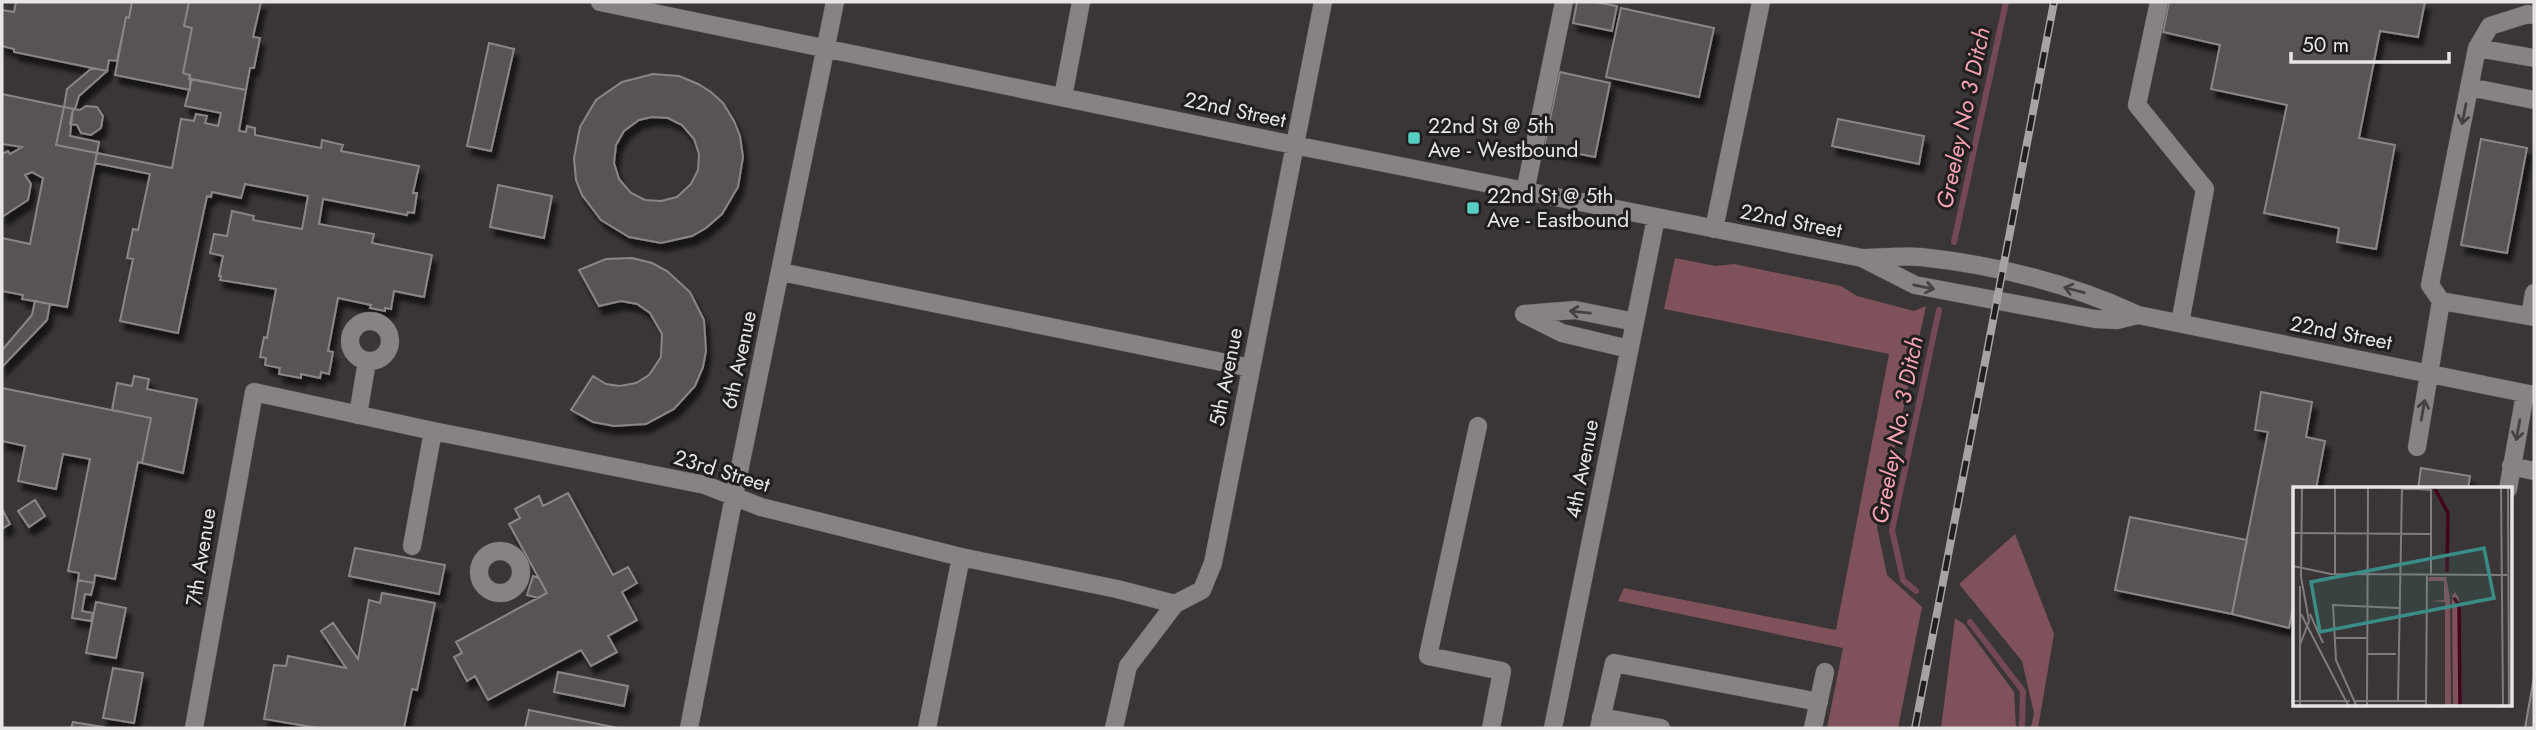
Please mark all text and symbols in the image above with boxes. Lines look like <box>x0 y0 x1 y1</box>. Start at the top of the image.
scale bar <box>2291 21 2448 65</box>
water label: Greeley No 3 Ditch <box>1927 24 1999 212</box>
text: 50 m <box>2302 30 2349 60</box>
street label: 22nd Street <box>1181 85 1289 135</box>
one-way arrow <box>2456 102 2470 125</box>
place label: 22nd St @ 5th Ave - Westbound <box>1428 111 1578 165</box>
marker: 22nd St @ 5th Ave - Westbound <box>1406 130 1422 146</box>
place label: 22nd St @ 5th Ave - Eastbound <box>1487 181 1629 235</box>
street label: 22nd Street <box>1737 196 1845 246</box>
marker: 22nd St @ 5th Ave - Eastbound <box>1465 200 1481 216</box>
one-way arrow <box>1912 280 1935 294</box>
one-way arrow <box>2064 283 2086 296</box>
one-way arrow <box>1569 305 1592 318</box>
street label: 6th Avenue <box>714 308 764 412</box>
street label: 22nd Street <box>2287 308 2395 358</box>
street label: 5th Avenue <box>1202 325 1250 429</box>
water label: Greeley No. 3 Ditch <box>1862 333 1932 527</box>
one-way arrow <box>2417 399 2431 422</box>
street label: 4th Avenue <box>1558 417 1606 521</box>
one-way arrow <box>2511 418 2524 441</box>
street label: 23rd Street <box>670 442 774 500</box>
inset map <box>2293 487 2512 706</box>
street label: 7th Avenue <box>178 506 224 608</box>

